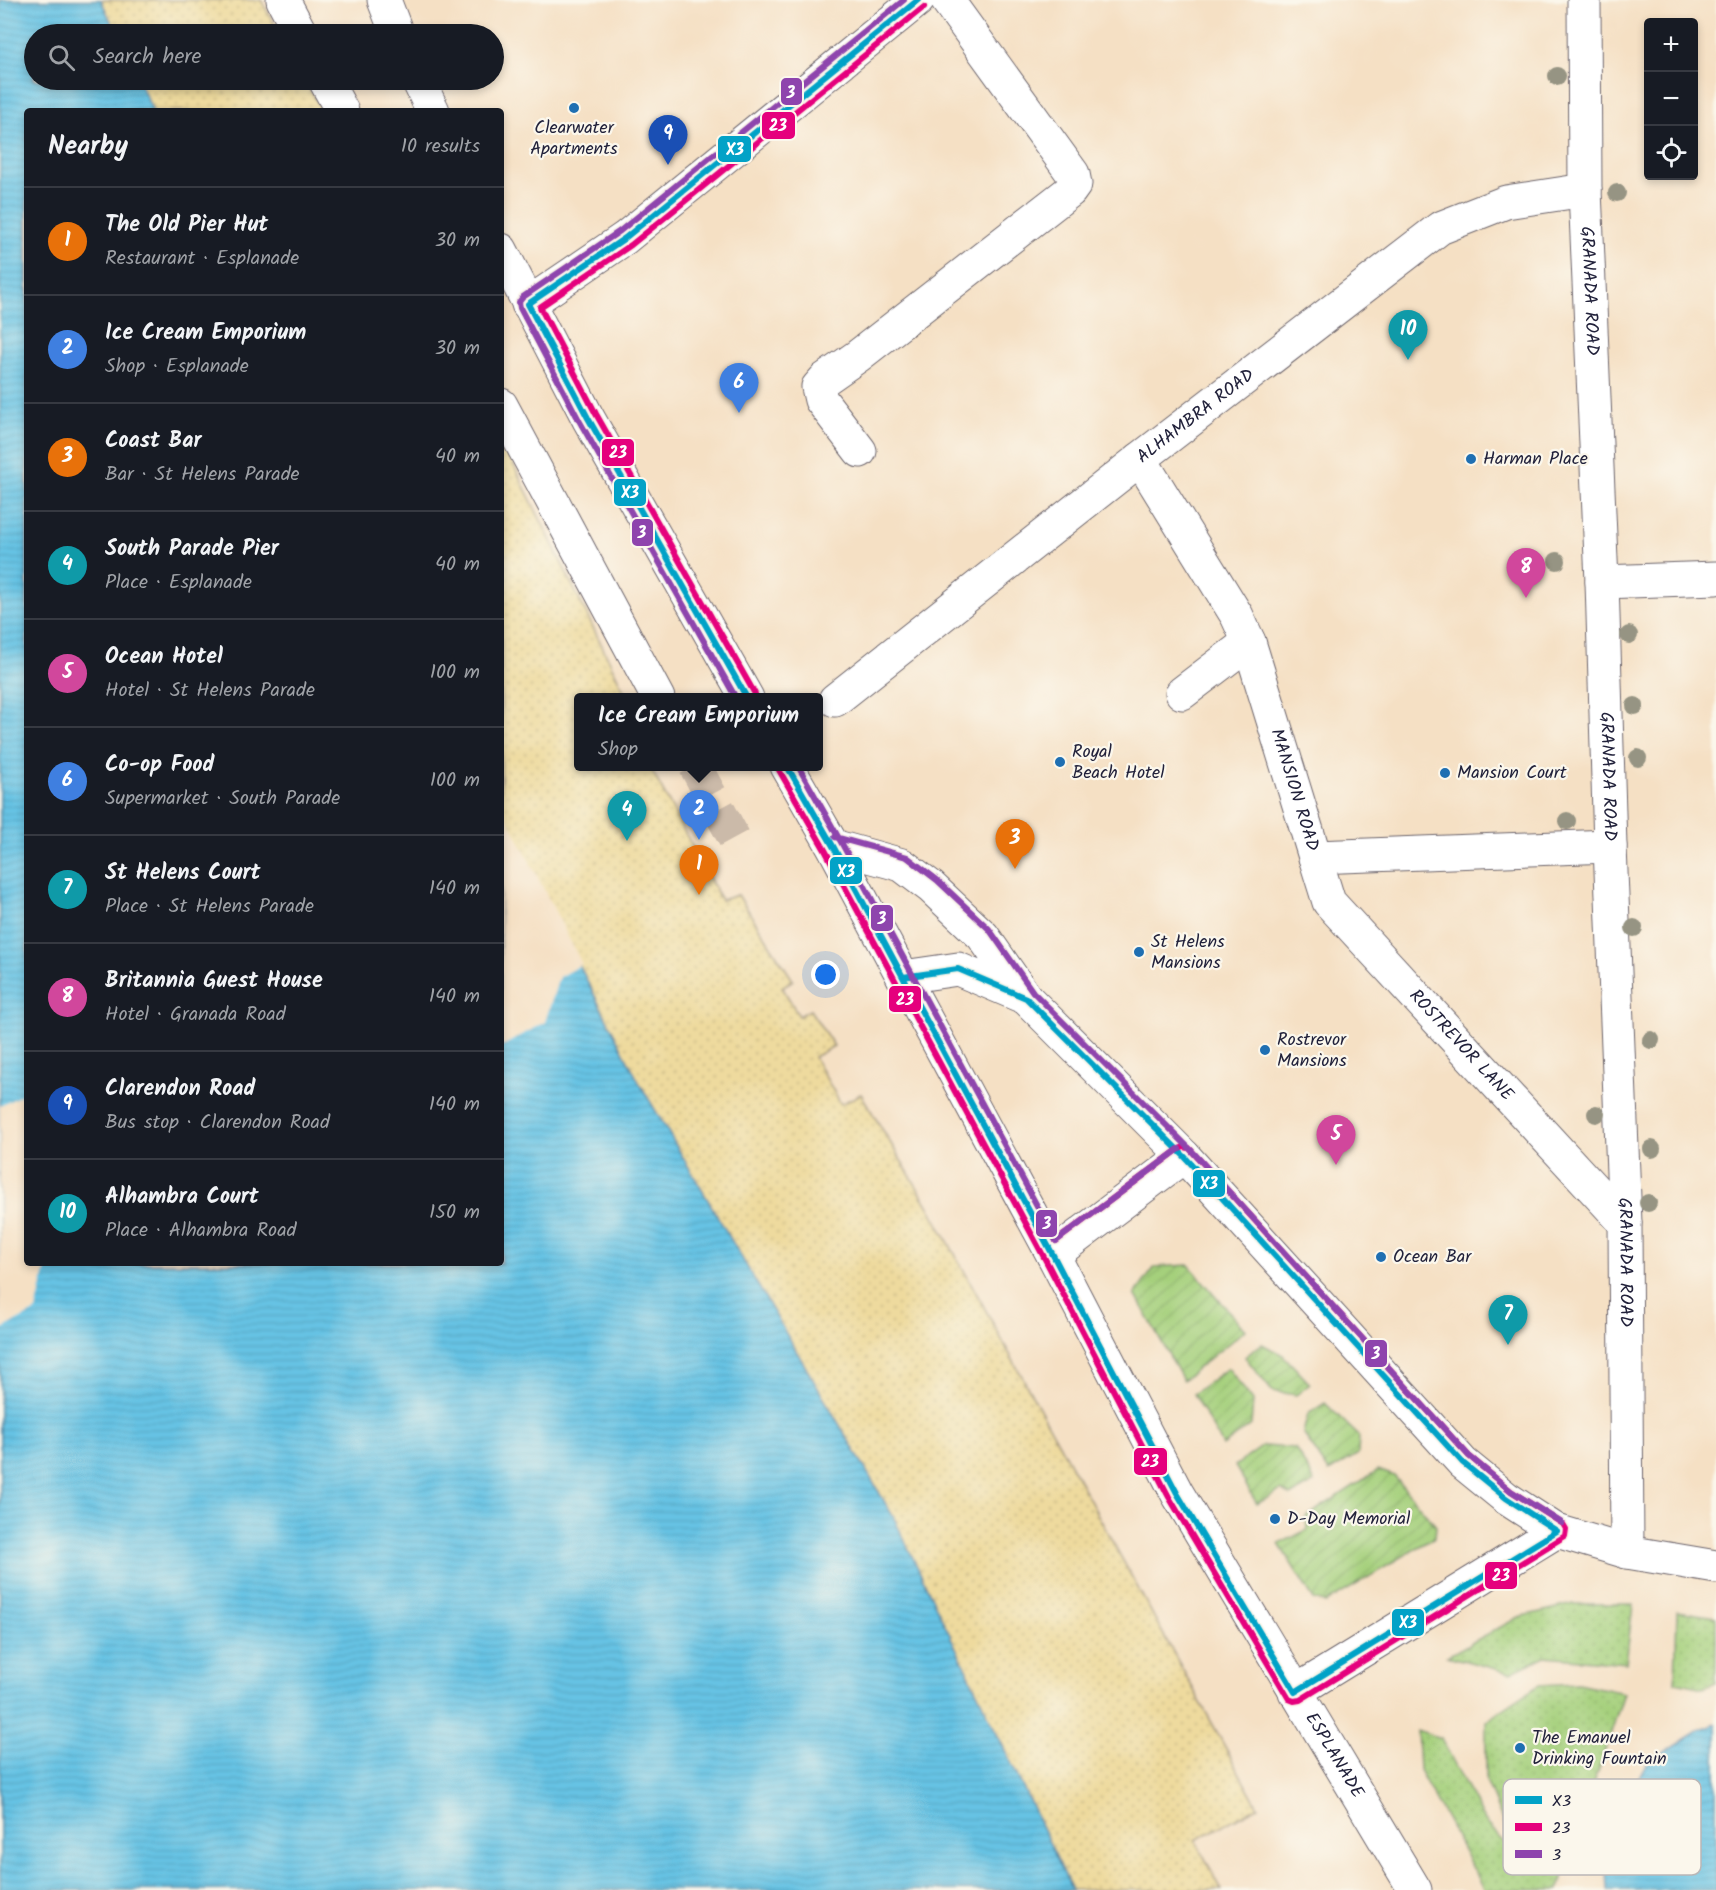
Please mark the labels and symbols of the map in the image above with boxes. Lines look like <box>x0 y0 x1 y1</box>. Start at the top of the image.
line badge: 3 <box>780 77 803 106</box>
text: 3 <box>786 81 796 106</box>
marker: Clearwater Apartments <box>567 101 581 115</box>
line badge: 23 <box>761 111 796 140</box>
place label: Clearwater Apartments <box>530 114 618 164</box>
text: 23 <box>769 114 787 139</box>
pin: 9 <box>648 116 688 165</box>
line badge: X3 <box>717 135 752 163</box>
text: X3 <box>725 138 744 163</box>
street label: GRANADA ROAD <box>1572 226 1607 357</box>
pin: 10 <box>1388 310 1428 360</box>
street label: ALHAMBRA ROAD <box>1130 361 1261 471</box>
pin: 6 <box>720 364 758 413</box>
line badge: 23 <box>601 438 635 467</box>
text: 23 <box>609 441 627 466</box>
place label: Harman Place <box>1483 445 1588 474</box>
marker: Harman Place <box>1464 452 1478 466</box>
line badge: X3 <box>613 478 647 507</box>
text: X3 <box>620 481 639 506</box>
line badge: 3 <box>631 518 654 547</box>
text: 3 <box>637 521 647 546</box>
pin: 8 <box>1506 548 1546 598</box>
street label: GRANADA ROAD <box>1591 711 1624 842</box>
street label: MANSION ROAD <box>1262 725 1327 855</box>
place label: Royal Beach Hotel <box>1072 738 1165 788</box>
marker: Royal Beach Hotel <box>1053 755 1067 769</box>
place label: Mansion Court <box>1457 759 1568 788</box>
marker: Mansion Court <box>1438 766 1452 780</box>
pin: 2 <box>680 790 718 840</box>
pin: 4 <box>608 792 646 841</box>
pin: 3 <box>996 820 1034 869</box>
pin: 1 <box>680 846 718 895</box>
line badge: X3 <box>829 856 863 885</box>
text: X3 <box>836 860 855 885</box>
line badge: 3 <box>870 904 894 932</box>
text: 3 <box>877 907 887 932</box>
place label: St Helens Mansions <box>1151 928 1225 978</box>
marker: St Helens Mansions <box>1132 945 1146 959</box>
your location <box>811 960 840 989</box>
street label: ROSTREVOR LANE <box>1402 983 1521 1108</box>
line badge: 23 <box>888 985 922 1013</box>
text: 23 <box>896 988 914 1013</box>
place label: Rostrevor Mansions <box>1277 1026 1347 1076</box>
marker: Rostrevor Mansions <box>1258 1043 1272 1057</box>
pin: 5 <box>1316 1116 1356 1165</box>
line badge: X3 <box>1192 1169 1226 1198</box>
text: X3 <box>1199 1172 1218 1197</box>
street label: GRANADA ROAD <box>1609 1197 1640 1327</box>
line badge: 3 <box>1035 1209 1058 1238</box>
text: 3 <box>1042 1212 1052 1237</box>
place label: Ocean Bar <box>1393 1243 1472 1272</box>
marker: Ocean Bar <box>1374 1250 1388 1264</box>
pin: 7 <box>1488 1296 1528 1345</box>
line badge: 3 <box>1364 1339 1388 1368</box>
text: 3 <box>1371 1342 1381 1367</box>
line badge: 23 <box>1133 1447 1168 1476</box>
text: 23 <box>1141 1450 1159 1475</box>
place label: D-Day Memorial <box>1287 1505 1411 1534</box>
marker: D-Day Memorial <box>1268 1512 1282 1526</box>
line badge: 23 <box>1484 1561 1518 1590</box>
text: 23 <box>1492 1564 1510 1589</box>
line badge: X3 <box>1391 1608 1425 1637</box>
text: X3 <box>1398 1611 1417 1636</box>
street label: ESPLANADE <box>1297 1707 1372 1804</box>
place label: The Emanuel Drinking Fountain <box>1532 1724 1667 1774</box>
marker: The Emanuel Drinking Fountain <box>1513 1741 1527 1755</box>
legend <box>1503 1779 1701 1875</box>
text: X3 <box>1552 1789 1571 1814</box>
text: 23 <box>1552 1816 1570 1841</box>
text: 3 <box>1552 1843 1561 1868</box>

